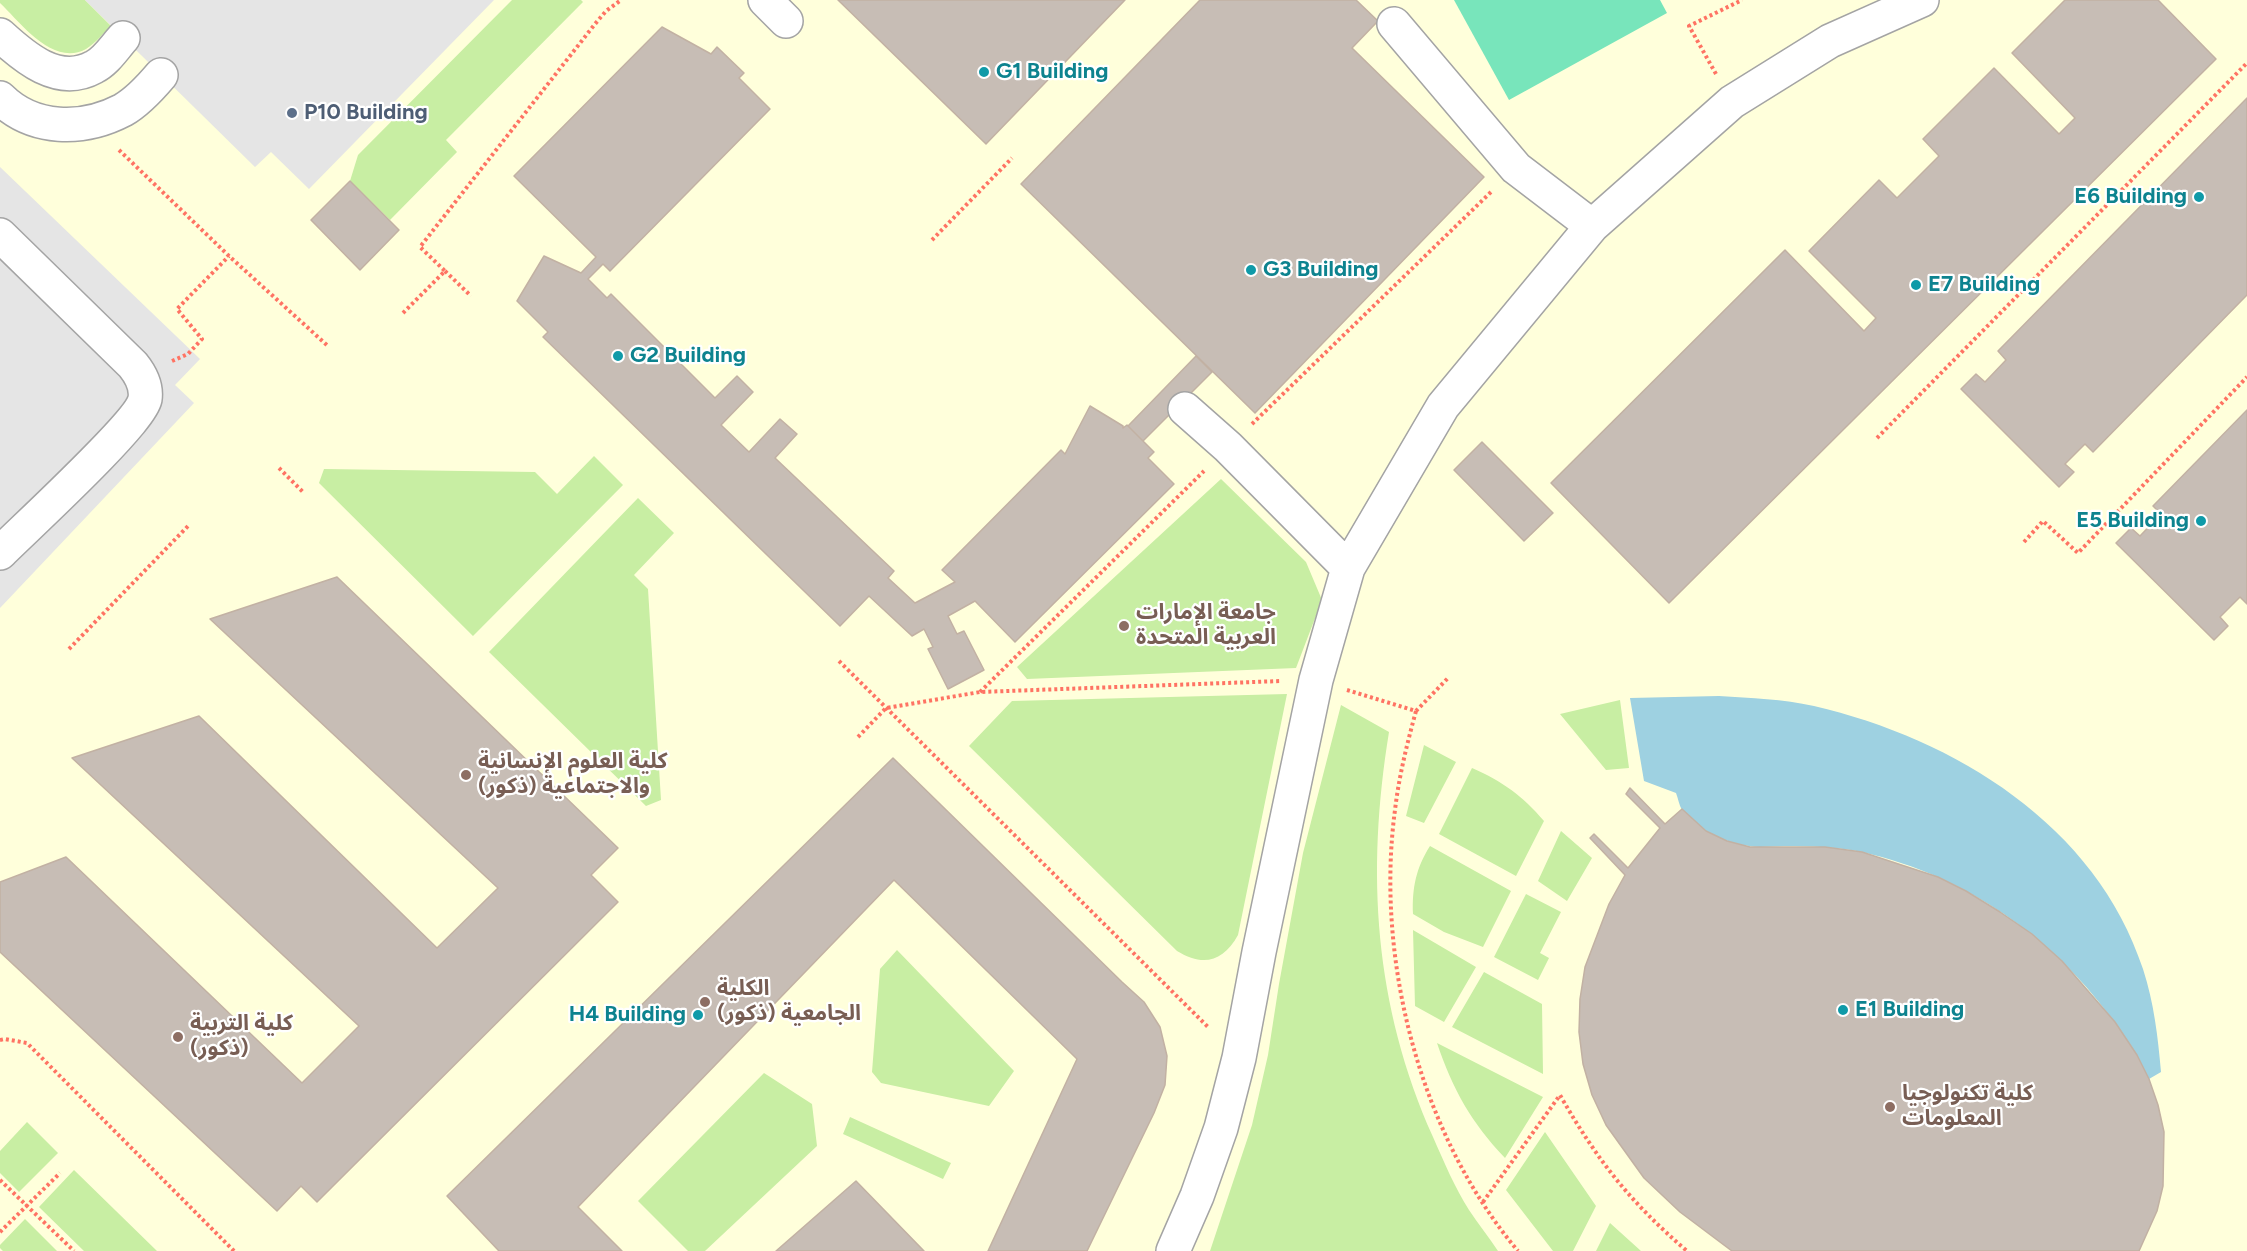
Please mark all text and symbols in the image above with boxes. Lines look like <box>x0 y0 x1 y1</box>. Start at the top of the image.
place label: G1 Building <box>996 59 1109 85</box>
marker: G1 Building <box>977 65 991 79</box>
place label: P10 Building <box>304 100 428 126</box>
marker: P10 Building <box>285 106 299 120</box>
place label: E6 Building <box>2074 184 2187 210</box>
marker: E6 Building <box>2192 190 2206 204</box>
place label: G3 Building <box>1263 257 1379 283</box>
marker: G3 Building <box>1244 263 1258 277</box>
place label: E7 Building <box>1928 272 2040 298</box>
marker: E7 Building <box>1909 278 1923 292</box>
place label: G2 Building <box>630 343 746 369</box>
marker: G2 Building <box>611 349 625 363</box>
place label: E5 Building <box>2076 508 2189 534</box>
marker: E5 Building <box>2194 514 2208 528</box>
place label: جامعة الإمارات العربية المتحدة <box>1136 600 1276 652</box>
marker: جامعة الإمارات العربية المتحدة <box>1117 619 1131 633</box>
place label: كلية العلوم الإنسانية والاجتماعية (ذكور) <box>478 749 668 800</box>
marker: كلية العلوم الإنسانية والاجتماعية (ذكور) <box>459 768 473 782</box>
place label: الكلية الجامعية (ذكور) <box>717 976 861 1028</box>
marker: الكلية الجامعية (ذكور) <box>698 995 712 1009</box>
place label: E1 Building <box>1855 997 1964 1023</box>
place label: H4 Building <box>569 1002 686 1028</box>
marker: E1 Building <box>1836 1003 1850 1017</box>
marker: H4 Building <box>691 1008 705 1022</box>
place label: كلية التربية (ذكور) <box>190 1011 293 1062</box>
marker: كلية التربية (ذكور) <box>171 1030 185 1044</box>
place label: كلية تكنولوجيا المعلومات <box>1902 1081 2033 1132</box>
marker: كلية تكنولوجيا المعلومات <box>1883 1100 1897 1114</box>

